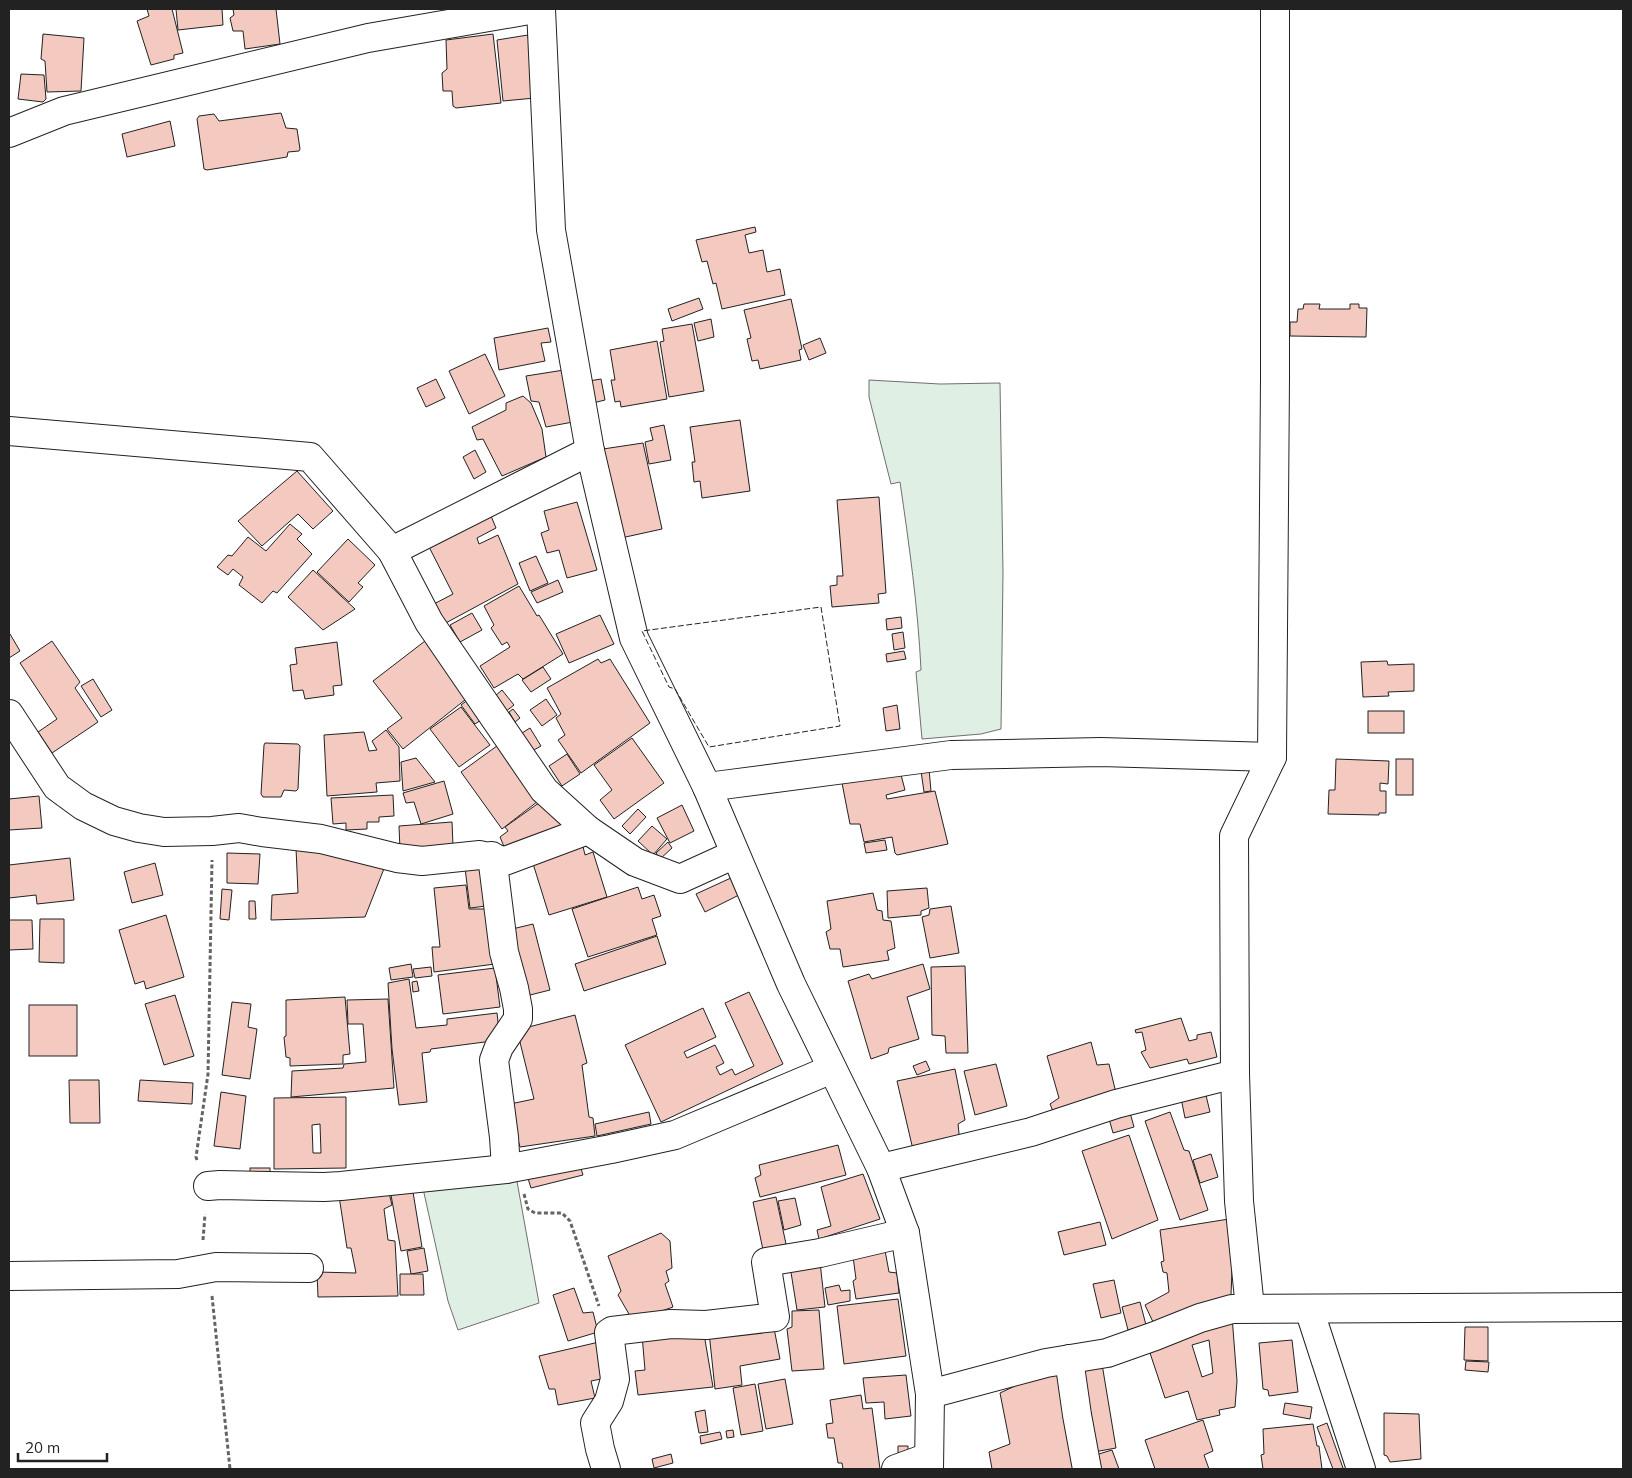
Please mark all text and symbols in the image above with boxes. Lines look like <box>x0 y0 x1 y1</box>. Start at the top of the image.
scale bar <box>18 1430 106 1462</box>
text: 20 m <box>25 1438 60 1457</box>

